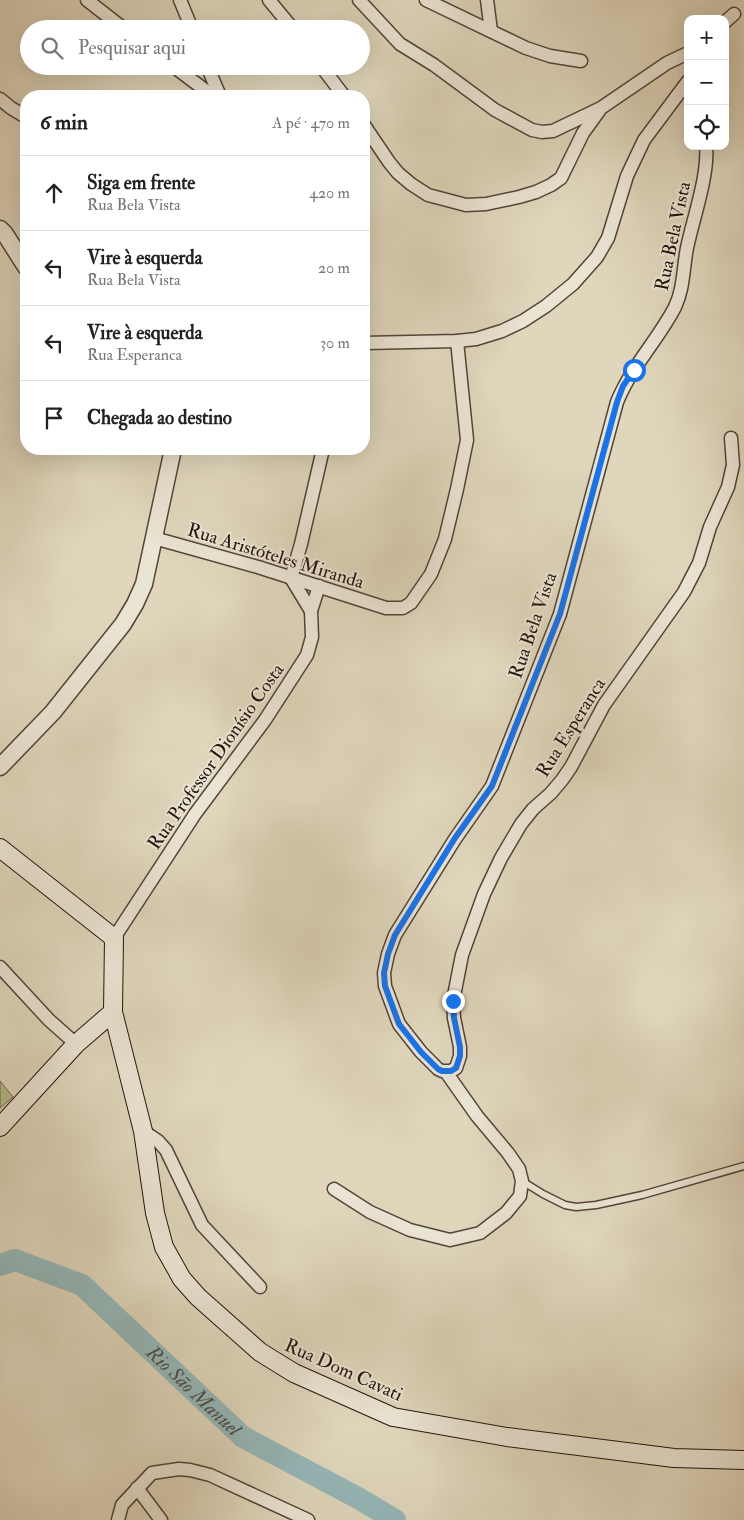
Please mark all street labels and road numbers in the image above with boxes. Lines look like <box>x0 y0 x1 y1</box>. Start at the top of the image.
street label: Rua Bela Vista <box>650 179 696 293</box>
street label: Rua Aristóteles Miranda <box>184 518 367 594</box>
street label: Rua Bela Vista <box>504 569 562 682</box>
street label: Rua Professor Dionísio Costa <box>142 659 289 854</box>
street label: Rua Esperanca <box>531 673 612 782</box>
street label: Rua Dom Cavati <box>281 1333 406 1407</box>

